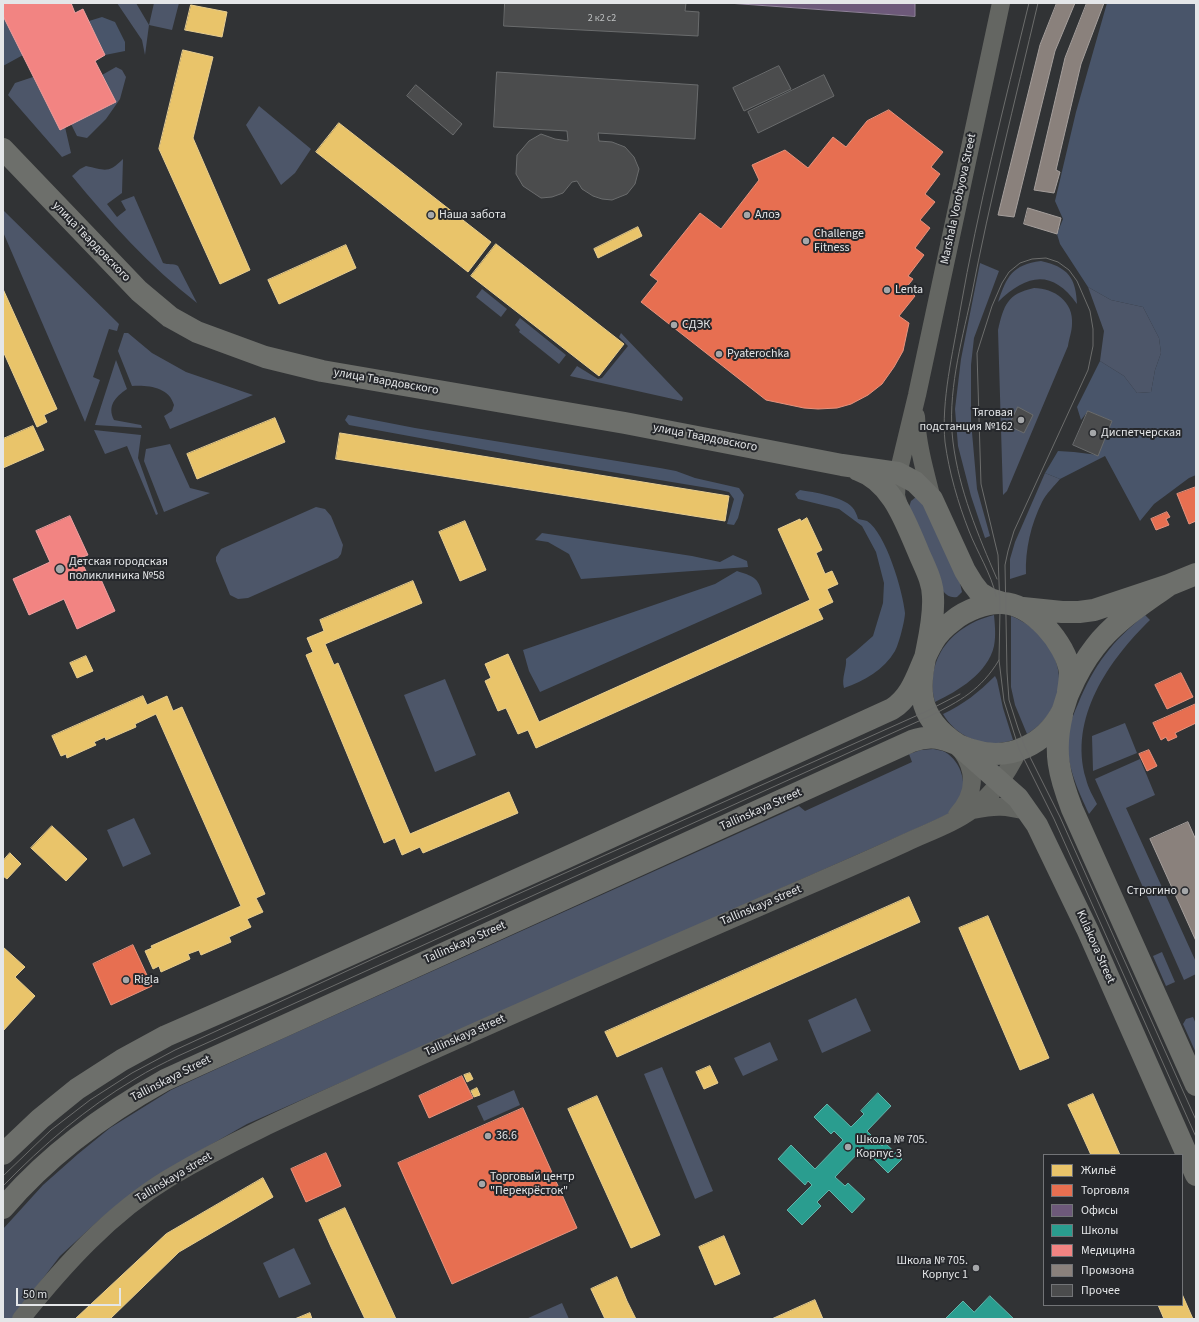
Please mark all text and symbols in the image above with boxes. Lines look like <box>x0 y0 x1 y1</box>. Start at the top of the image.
house number: 2 к2 с2 <box>588 13 616 25</box>
street label: Marshala Vorobyova Street <box>938 132 980 266</box>
street label: улица Твардовского <box>49 199 133 285</box>
place label: Наша забота <box>439 208 506 222</box>
place label: Алоэ <box>755 208 780 222</box>
marker: Наша забота <box>426 210 436 220</box>
marker: Алоэ <box>742 210 752 220</box>
place label: Challenge Fitness <box>814 227 864 255</box>
marker: Challenge Fitness <box>801 236 811 246</box>
place label: Lenta <box>895 283 923 297</box>
marker: Lenta <box>882 285 892 295</box>
place label: СДЭК <box>682 318 710 332</box>
marker: СДЭК <box>669 320 679 330</box>
place label: Pyaterochka <box>727 347 789 361</box>
marker: Pyaterochka <box>714 349 724 359</box>
street label: улица Твардовского <box>332 366 440 398</box>
place label: Тяговая подстанция №162 <box>919 406 1013 434</box>
marker: Тяговая подстанция №162 <box>1016 415 1026 425</box>
street label: улица Твардовского <box>652 421 758 455</box>
place label: Диспетчерская <box>1101 426 1181 440</box>
marker: Диспетчерская <box>1088 428 1098 438</box>
place label: Детская городская поликлиника №58 <box>69 555 168 583</box>
marker: Детская городская поликлиника №58 <box>54 563 66 575</box>
street label: Tallinskaya Street <box>718 786 804 834</box>
street label: Tallinskaya street <box>718 882 804 930</box>
place label: Строгино <box>1127 884 1177 898</box>
marker: Строгино <box>1180 886 1190 896</box>
street label: Kulakova Street <box>1072 908 1118 986</box>
street label: Tallinskaya Street <box>422 919 508 967</box>
place label: Rigla <box>134 973 159 987</box>
marker: Rigla <box>121 975 131 985</box>
street label: Tallinskaya street <box>422 1012 508 1060</box>
street label: Tallinskaya Street <box>129 1053 213 1105</box>
place label: 36.6 <box>496 1129 517 1143</box>
marker: 36.6 <box>483 1131 493 1141</box>
place label: Школа № 705. Корпус 3 <box>856 1133 928 1161</box>
marker: Школа № 705. Корпус 3 <box>843 1142 853 1152</box>
street label: Tallinskaya street <box>133 1150 215 1206</box>
legend <box>1043 1154 1183 1306</box>
text: Жильё <box>1081 1162 1116 1179</box>
place label: Торговый центр "Перекрёсток" <box>490 1170 575 1198</box>
marker: Торговый центр "Перекрёсток" <box>477 1179 487 1189</box>
text: Торговля <box>1081 1182 1129 1199</box>
text: Офисы <box>1081 1202 1118 1219</box>
text: Школы <box>1081 1222 1118 1239</box>
text: Медицина <box>1081 1242 1135 1259</box>
place label: Школа № 705. Корпус 1 <box>896 1254 968 1282</box>
text: Промзона <box>1081 1262 1134 1279</box>
marker: Школа № 705. Корпус 1 <box>971 1263 981 1273</box>
scale bar <box>18 1280 123 1306</box>
text: Прочее <box>1081 1282 1120 1299</box>
text: 50 m <box>23 1286 47 1303</box>

